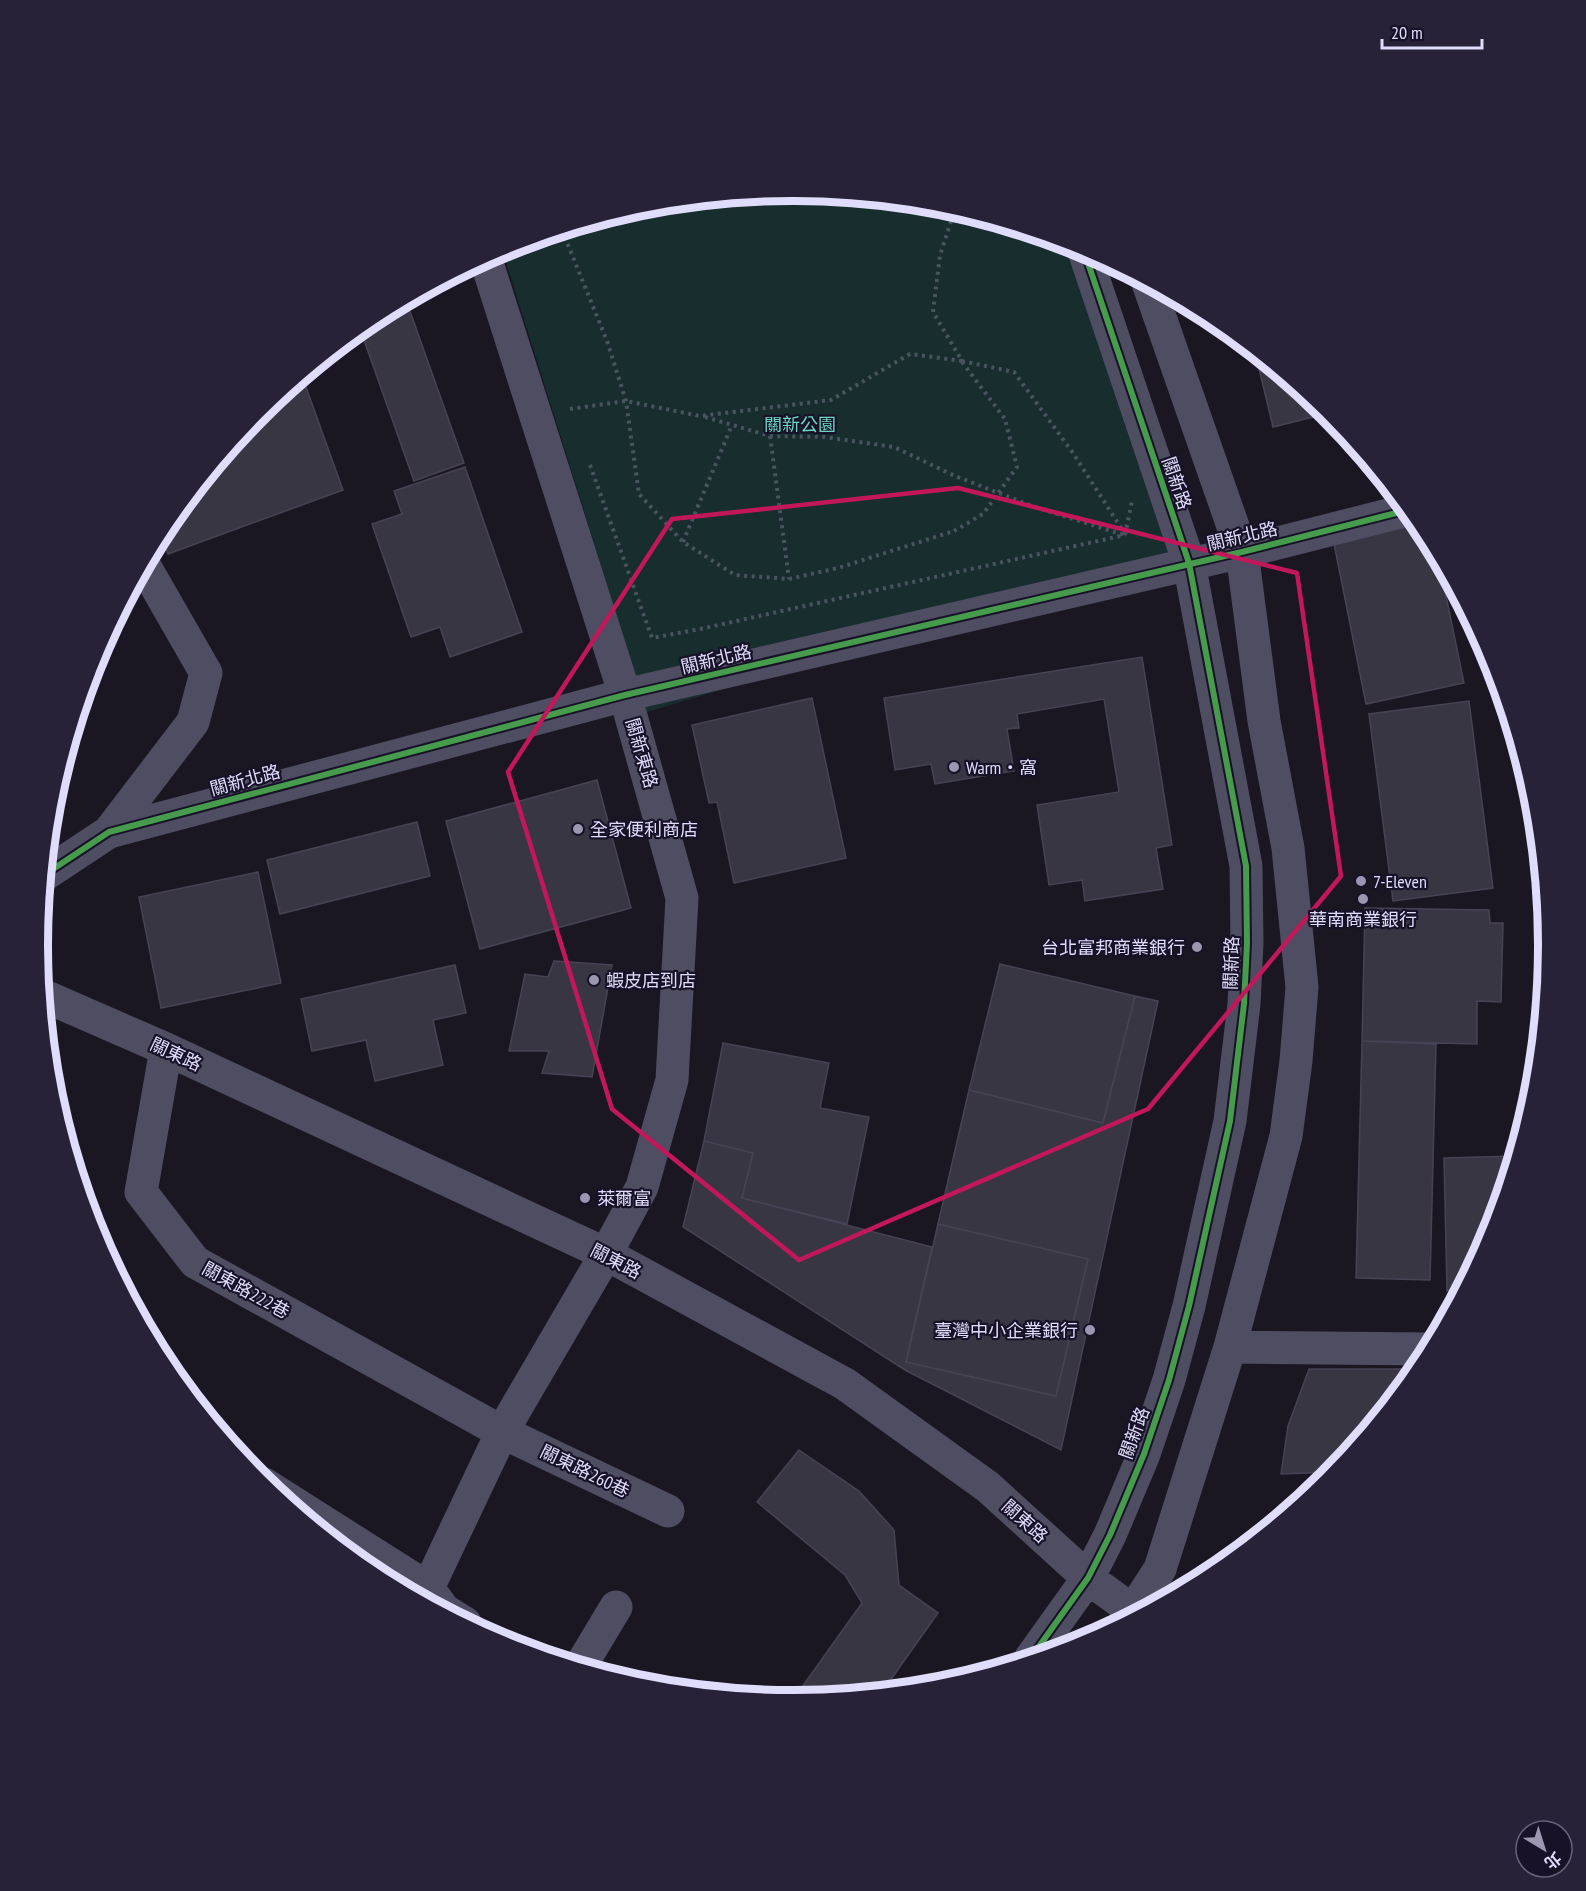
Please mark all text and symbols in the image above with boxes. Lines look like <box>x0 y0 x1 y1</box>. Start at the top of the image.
scale bar <box>1382 12 1482 50</box>
text: 20 m <box>1391 21 1423 44</box>
park label: 關新公園 <box>764 413 836 436</box>
street label: 關新路 <box>1157 454 1197 512</box>
street label: 關新北路 <box>1204 517 1280 555</box>
street label: 關新北路 <box>678 640 754 678</box>
street label: 關新東路 <box>621 715 663 791</box>
place label: Warm・窩 <box>966 756 1037 779</box>
street label: 關新北路 <box>207 760 283 800</box>
marker: Warm・窩 <box>947 760 961 774</box>
place label: 全家便利商店 <box>590 818 698 841</box>
marker: 全家便利商店 <box>571 822 585 836</box>
place label: 7-Eleven <box>1373 870 1427 893</box>
marker: 7-Eleven <box>1354 874 1368 888</box>
marker: 華南商業銀行 <box>1356 892 1370 906</box>
place label: 華南商業銀行 <box>1309 908 1417 931</box>
place label: 台北富邦商業銀行 <box>1041 936 1185 959</box>
street label: 關新路 <box>1219 936 1243 990</box>
marker: 台北富邦商業銀行 <box>1190 940 1204 954</box>
place label: 蝦皮店到店 <box>606 969 696 992</box>
marker: 蝦皮店到店 <box>587 973 601 987</box>
street label: 關東路 <box>147 1032 205 1076</box>
place label: 萊爾富 <box>597 1187 651 1210</box>
marker: 萊爾富 <box>578 1191 592 1205</box>
street label: 關東路 <box>587 1238 645 1284</box>
street label: 關東路222巷 <box>198 1257 294 1323</box>
place label: 臺灣中小企業銀行 <box>934 1319 1078 1342</box>
marker: 臺灣中小企業銀行 <box>1083 1323 1097 1337</box>
street label: 關新路 <box>1114 1404 1154 1462</box>
street label: 關東路260巷 <box>537 1440 633 1502</box>
street label: 關東路 <box>997 1494 1053 1548</box>
north arrow <box>1514 1819 1574 1879</box>
text: 北 <box>1541 1848 1566 1874</box>

